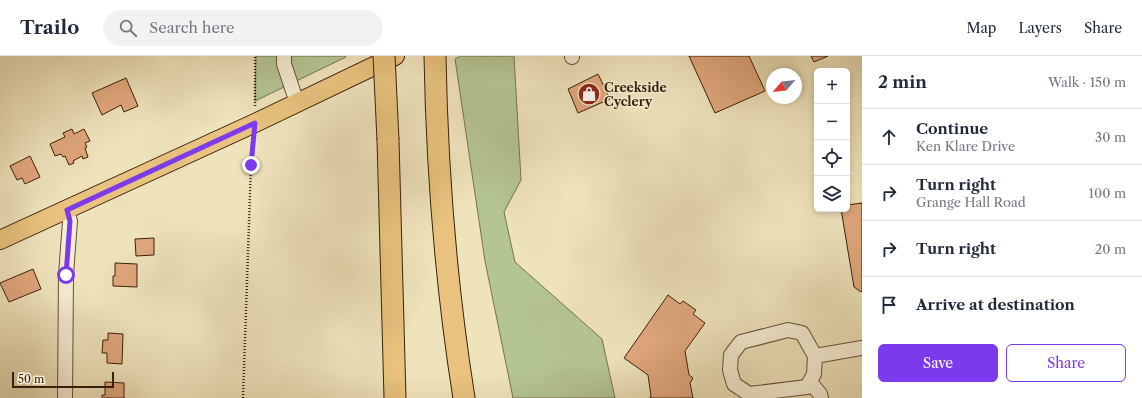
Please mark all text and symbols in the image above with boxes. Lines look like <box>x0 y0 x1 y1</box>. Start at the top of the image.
search box <box>103 10 383 46</box>
text: Trailo <box>20 16 79 39</box>
icon: search <box>117 17 139 39</box>
text: Search here <box>149 18 234 37</box>
text: Map <box>966 19 996 37</box>
text: Layers <box>1018 19 1062 37</box>
text: Share <box>1084 19 1122 37</box>
north arrow <box>766 68 802 104</box>
map controls <box>814 68 850 212</box>
button: + <box>814 68 850 104</box>
text: 2 min <box>878 72 927 92</box>
text: Walk · 150 m <box>1048 74 1126 90</box>
place label: Creekside Cyclery <box>604 80 667 109</box>
shop icon: Creekside Cyclery <box>576 81 602 107</box>
button: − <box>814 104 850 140</box>
text: Continue <box>916 119 988 138</box>
icon: ahead <box>878 126 900 148</box>
text: 30 m <box>1095 129 1126 145</box>
text: Ken Klare Drive <box>916 138 1015 154</box>
button: locate <box>814 140 850 176</box>
route end <box>242 156 260 174</box>
text: Turn right <box>916 175 996 194</box>
button: layers <box>814 176 850 212</box>
icon: right <box>878 182 900 204</box>
text: 100 m <box>1088 185 1126 201</box>
text: Grange Hall Road <box>916 194 1026 210</box>
icon: right <box>878 238 900 260</box>
text: Turn right <box>916 239 996 258</box>
text: 20 m <box>1095 241 1126 257</box>
route start <box>57 266 75 284</box>
icon: arrive <box>878 294 900 316</box>
text: Arrive at destination <box>916 295 1075 314</box>
button: Save <box>878 344 998 382</box>
button: Share <box>1006 344 1126 382</box>
scale bar <box>12 370 114 389</box>
text: 50 m <box>18 372 44 386</box>

